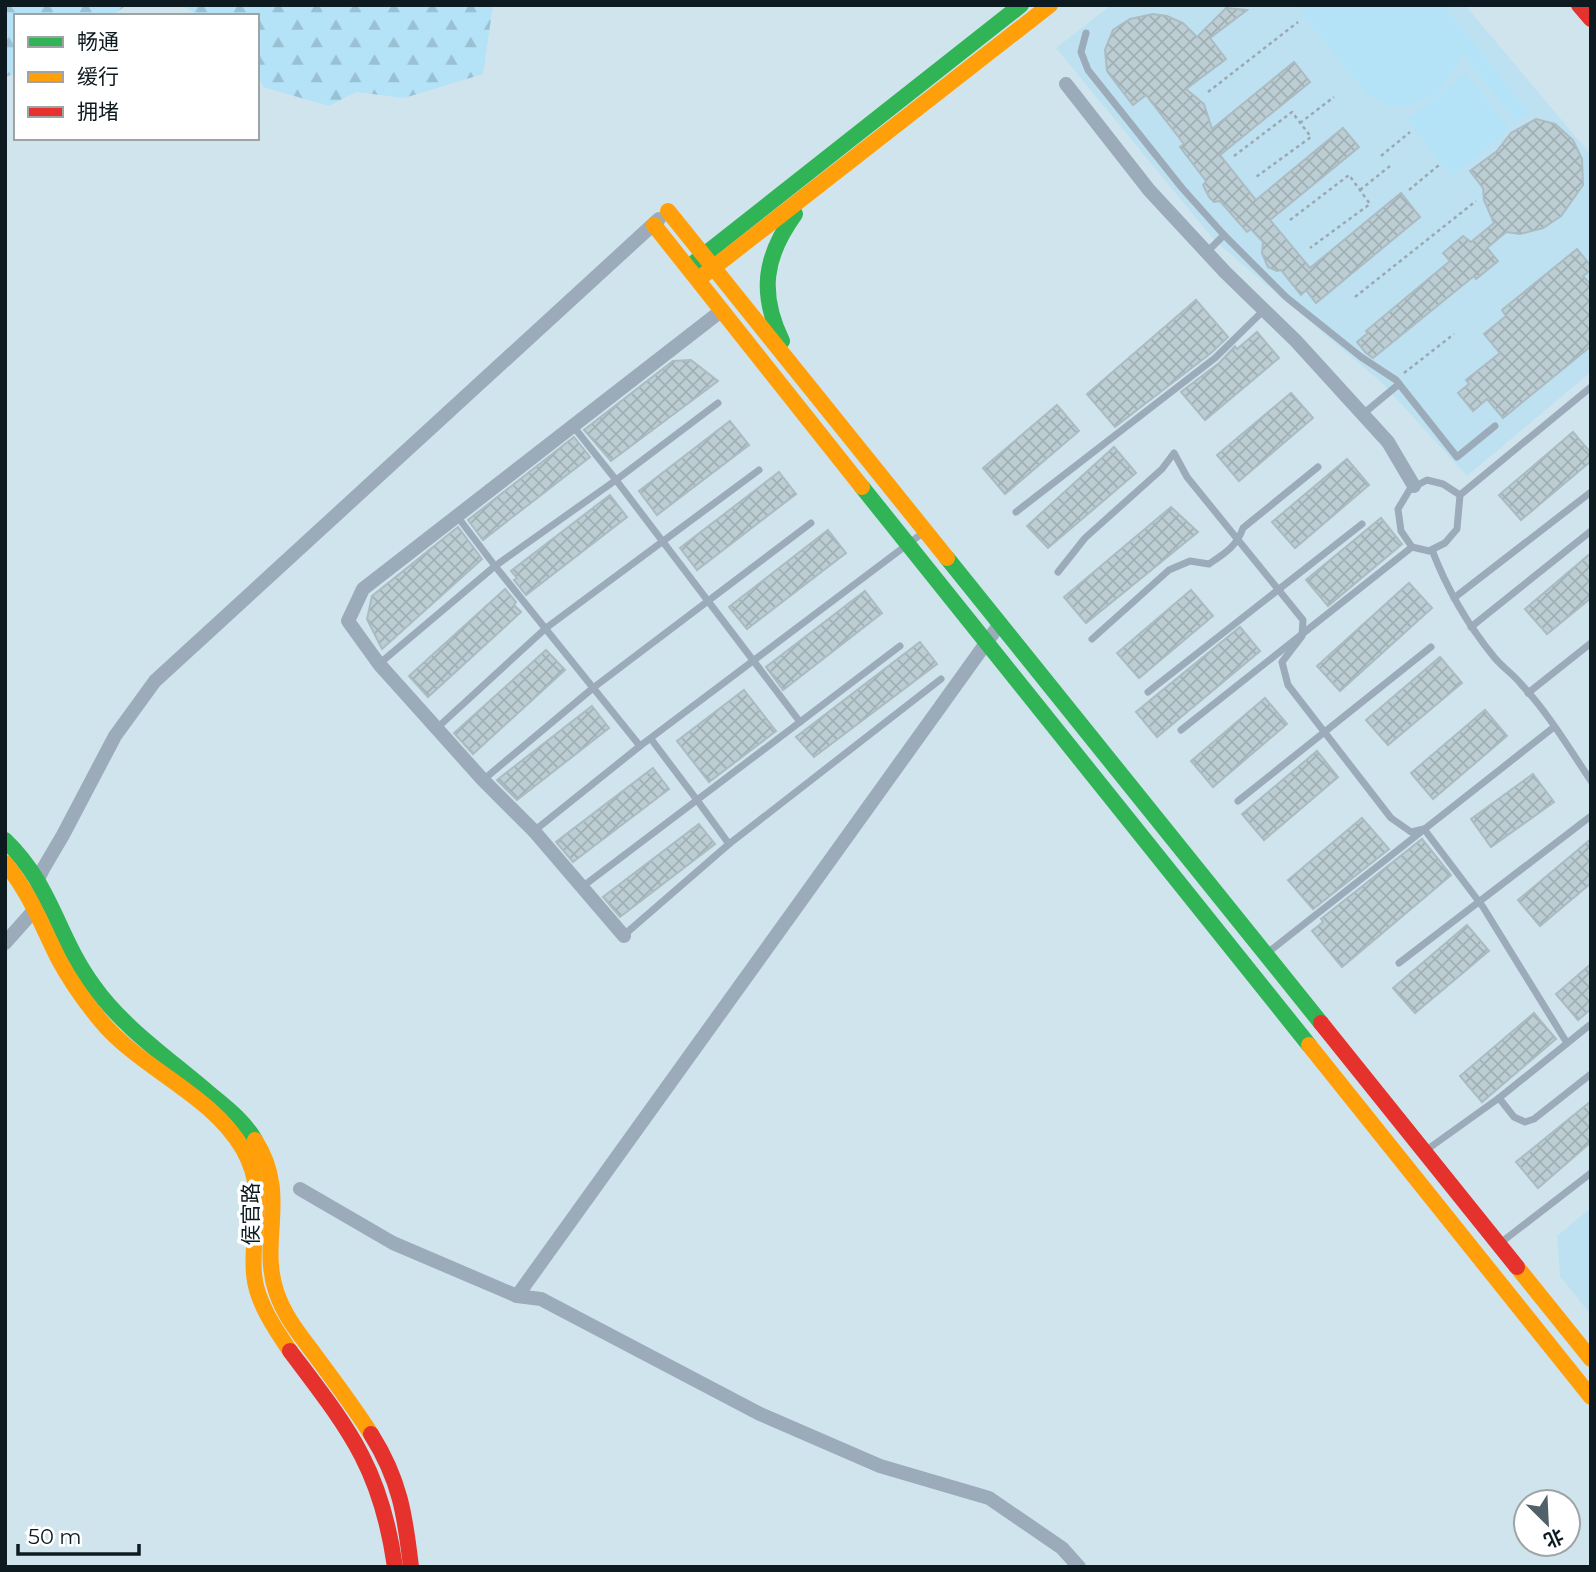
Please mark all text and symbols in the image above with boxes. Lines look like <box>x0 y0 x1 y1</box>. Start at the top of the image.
legend <box>14 14 259 140</box>
text: 畅通 <box>77 29 119 54</box>
text: 缓行 <box>77 64 119 89</box>
text: 拥堵 <box>77 99 119 124</box>
street label: 侯官路 <box>238 1183 263 1246</box>
north arrow <box>1512 1488 1582 1558</box>
scale bar <box>18 1512 138 1556</box>
text: 50 m <box>28 1524 82 1549</box>
text: 北 <box>1540 1524 1567 1552</box>

